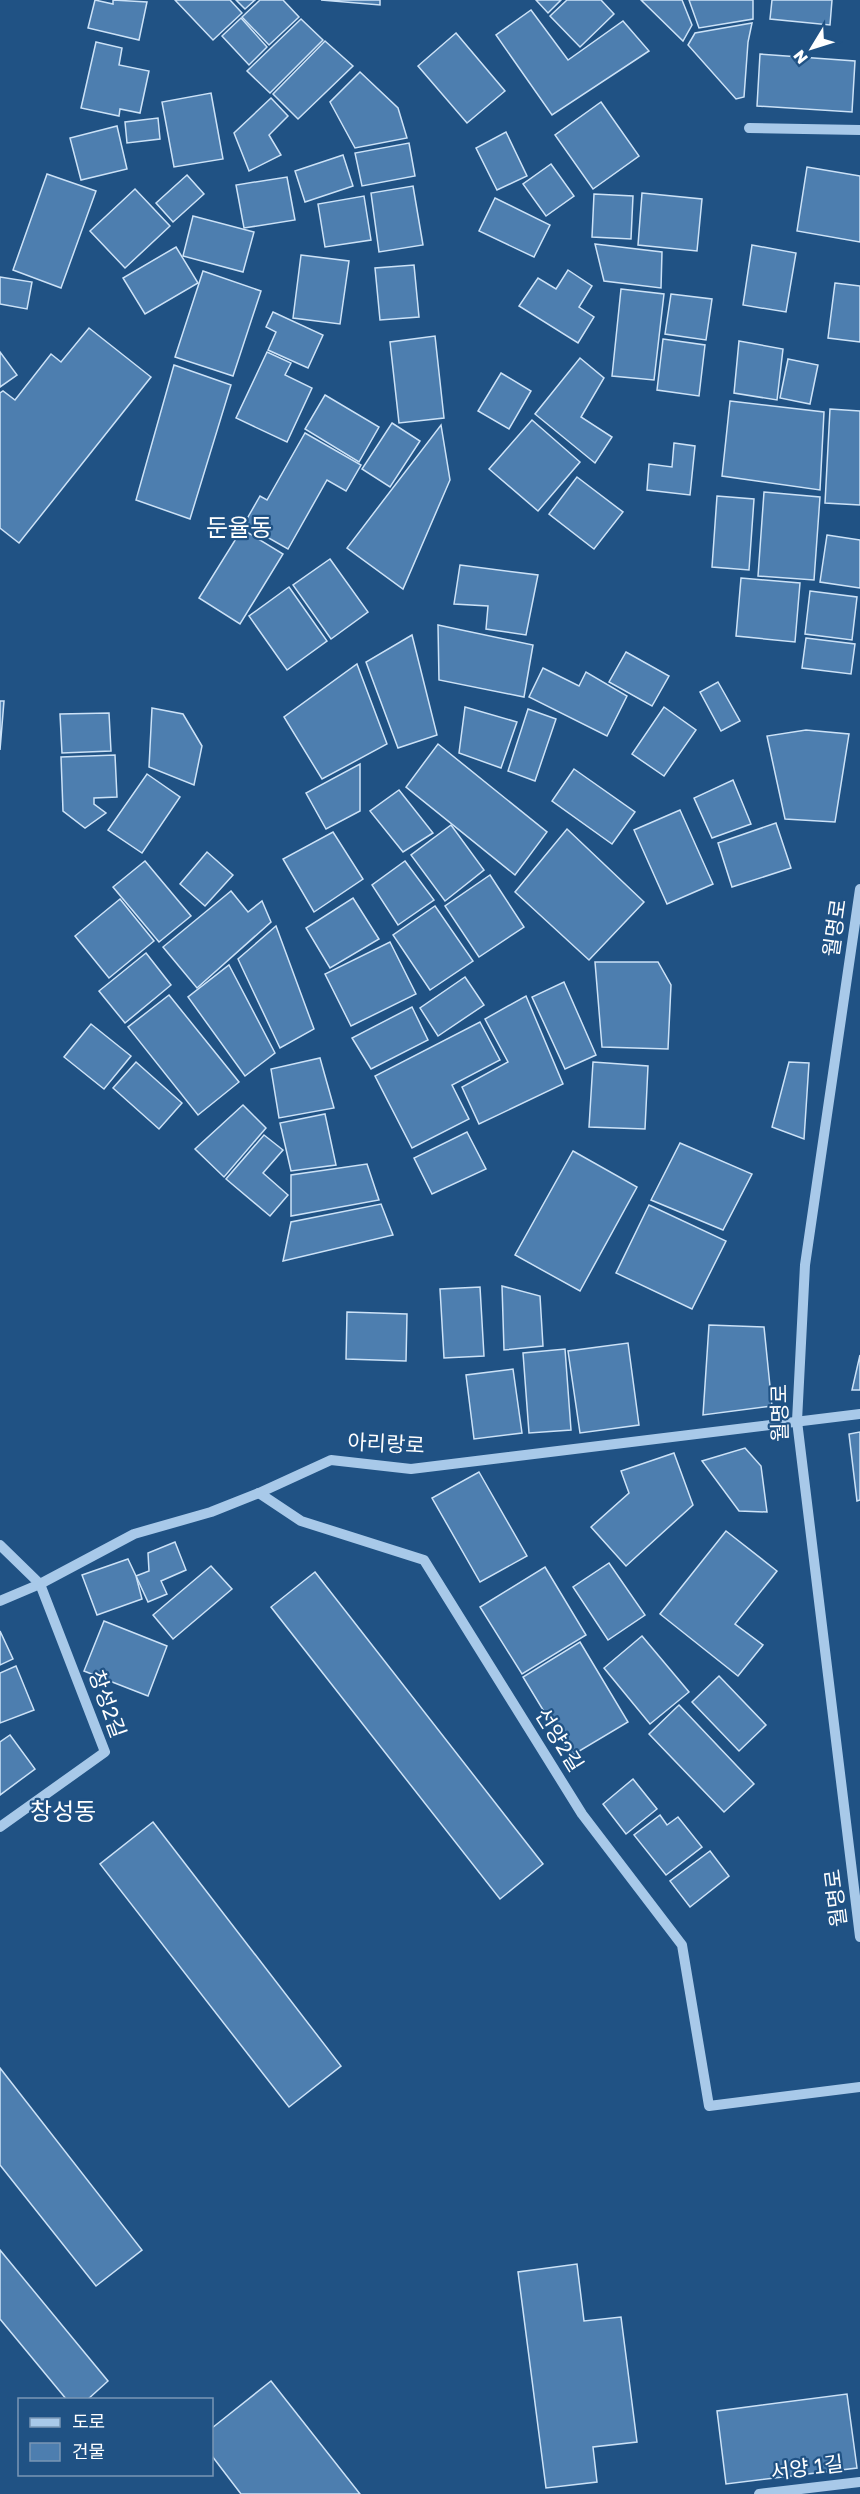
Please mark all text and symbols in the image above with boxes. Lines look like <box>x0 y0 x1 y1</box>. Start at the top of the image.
north arrow <box>782 18 842 78</box>
text: N <box>789 46 812 68</box>
district label: 둔율동 <box>206 512 272 541</box>
street label: 월명로 <box>817 897 851 958</box>
street label: 월명로 <box>765 1384 793 1442</box>
street label: 아리랑로 <box>347 1428 425 1458</box>
street label: 창성2길 <box>84 1666 132 1741</box>
street label: 선양2길 <box>530 1703 589 1776</box>
district label: 창성동 <box>30 1796 96 1825</box>
street label: 월명로 <box>819 1868 851 1928</box>
legend <box>18 2398 213 2476</box>
text: 도로 <box>72 2410 105 2432</box>
text: 건물 <box>72 2440 105 2462</box>
street label: 서양 1길 <box>769 2450 845 2484</box>

